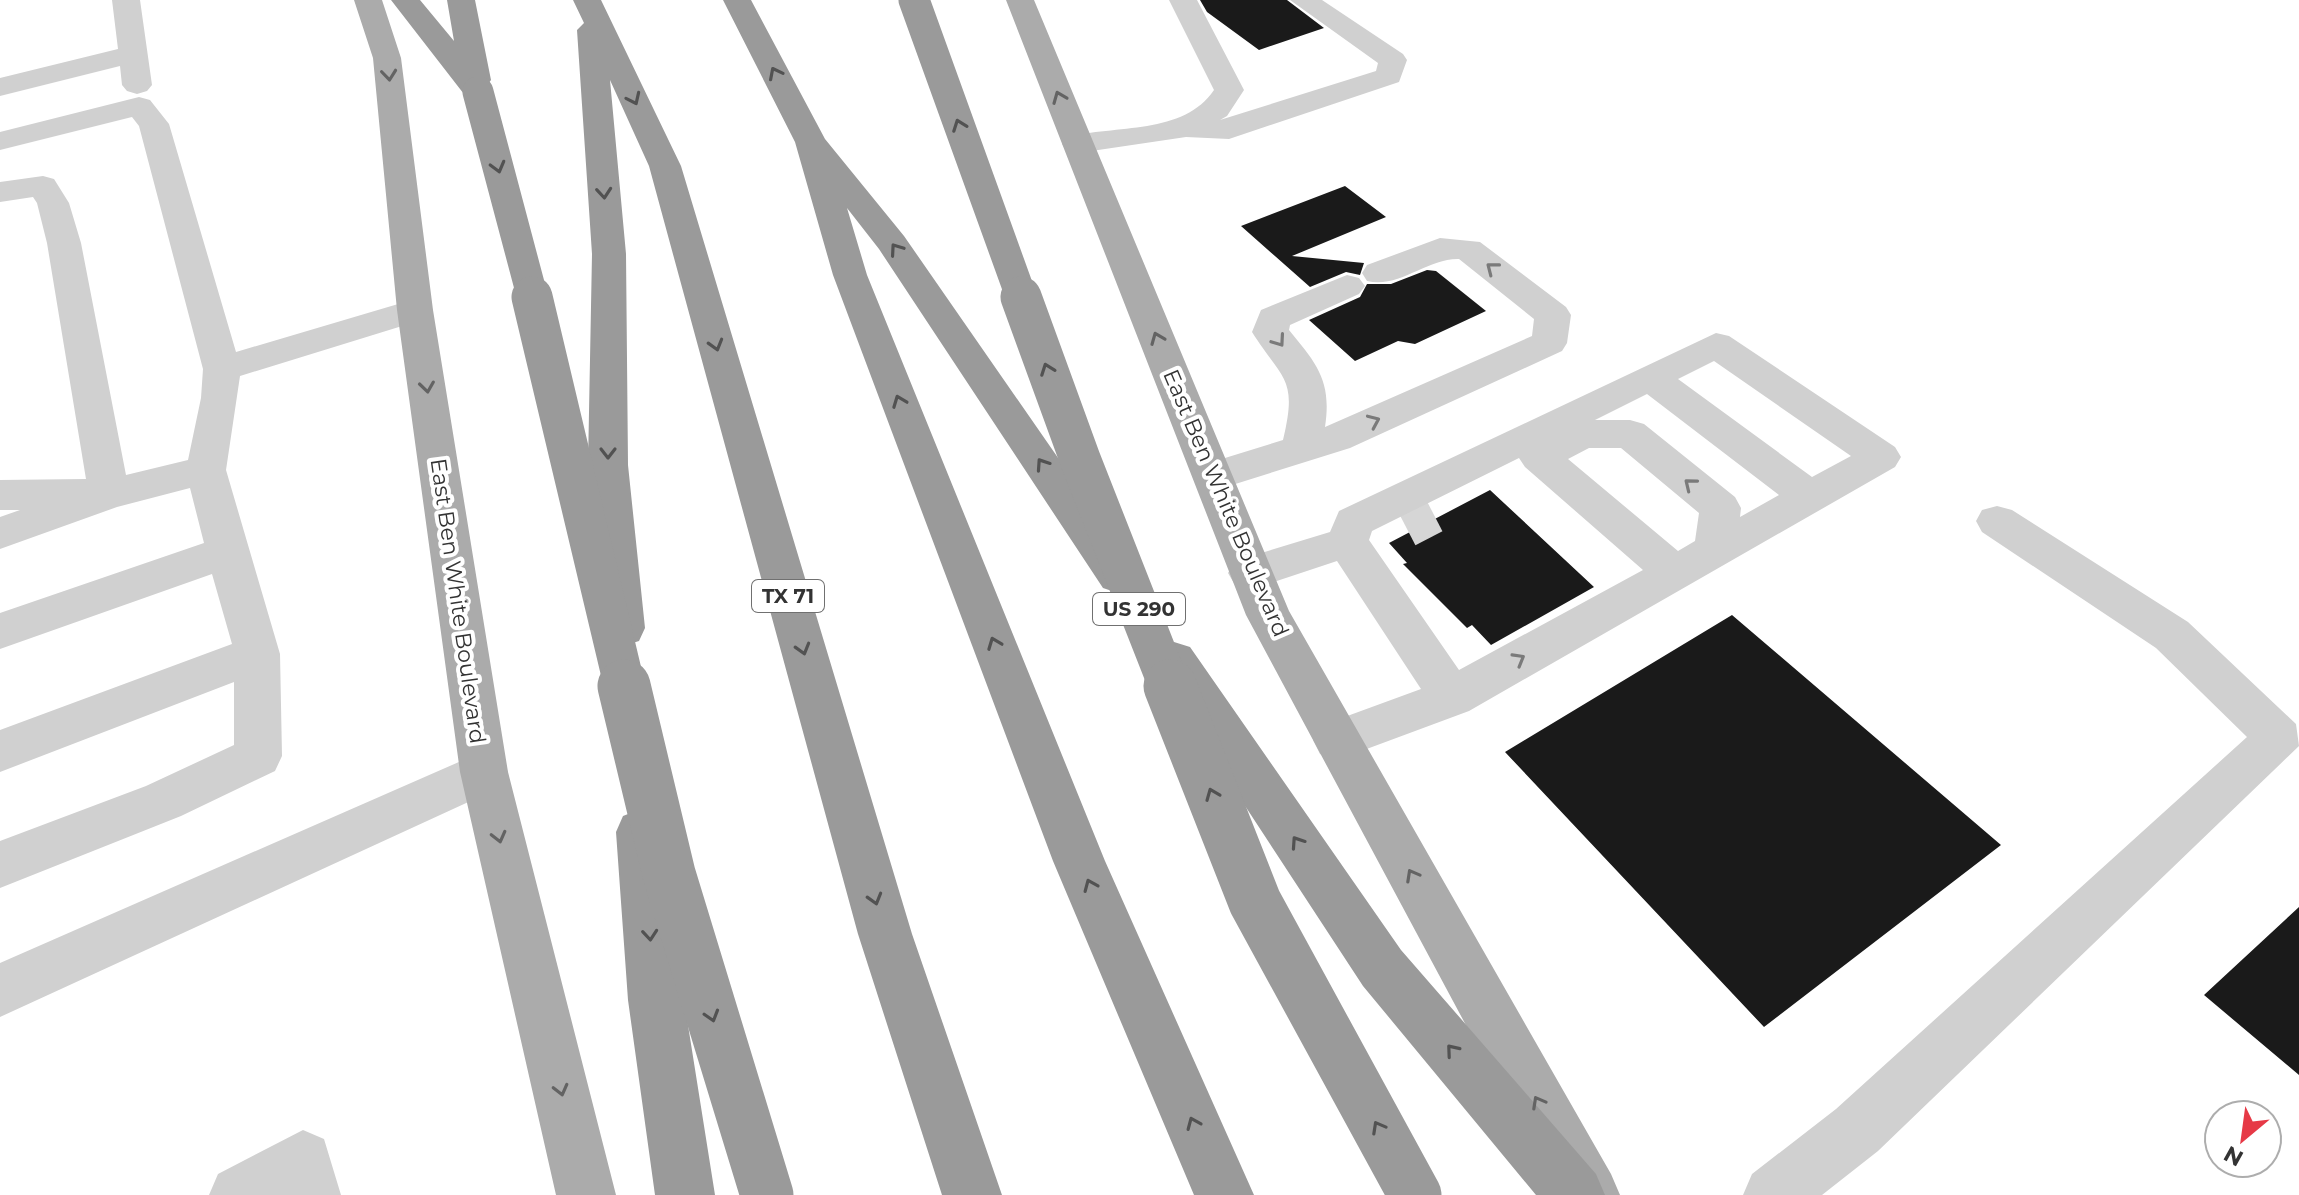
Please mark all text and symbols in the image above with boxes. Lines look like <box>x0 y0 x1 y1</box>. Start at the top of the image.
one-way arrow <box>769 67 784 82</box>
one-way arrow <box>381 69 398 82</box>
one-way arrow <box>624 91 640 106</box>
one-way arrow <box>1053 91 1069 105</box>
one-way arrow <box>952 119 968 133</box>
one-way arrow <box>489 160 506 174</box>
one-way arrow <box>595 187 612 200</box>
one-way arrow <box>891 243 906 257</box>
one-way arrow <box>1486 263 1501 277</box>
one-way arrow <box>1150 332 1167 346</box>
one-way arrow <box>1269 332 1284 347</box>
one-way arrow <box>707 338 724 352</box>
one-way arrow <box>1040 363 1057 377</box>
street label: East Ben White Boulevard <box>1157 365 1295 641</box>
one-way arrow <box>418 380 435 394</box>
one-way arrow <box>892 395 909 409</box>
one-way arrow <box>1366 415 1380 431</box>
one-way arrow <box>599 447 617 460</box>
street label: East Ben White Boulevard <box>425 457 491 745</box>
one-way arrow <box>1037 458 1052 473</box>
one-way arrow <box>1685 479 1700 494</box>
road number: TX 71 <box>752 580 824 612</box>
road number: US 290 <box>1093 593 1185 625</box>
one-way arrow <box>987 637 1004 651</box>
one-way arrow <box>794 642 810 656</box>
one-way arrow <box>1511 653 1525 669</box>
one-way arrow <box>1205 788 1222 802</box>
one-way arrow <box>490 830 507 844</box>
one-way arrow <box>1292 836 1307 851</box>
one-way arrow <box>1406 869 1422 884</box>
one-way arrow <box>1083 879 1099 893</box>
one-way arrow <box>866 892 882 906</box>
one-way arrow <box>641 929 658 942</box>
one-way arrow <box>703 1009 719 1023</box>
one-way arrow <box>1447 1045 1462 1060</box>
one-way arrow <box>551 1082 568 1096</box>
one-way arrow <box>1533 1096 1548 1111</box>
north arrow <box>2203 1099 2283 1179</box>
one-way arrow <box>1186 1117 1202 1132</box>
one-way arrow <box>1372 1121 1388 1135</box>
text: N <box>2219 1140 2248 1172</box>

